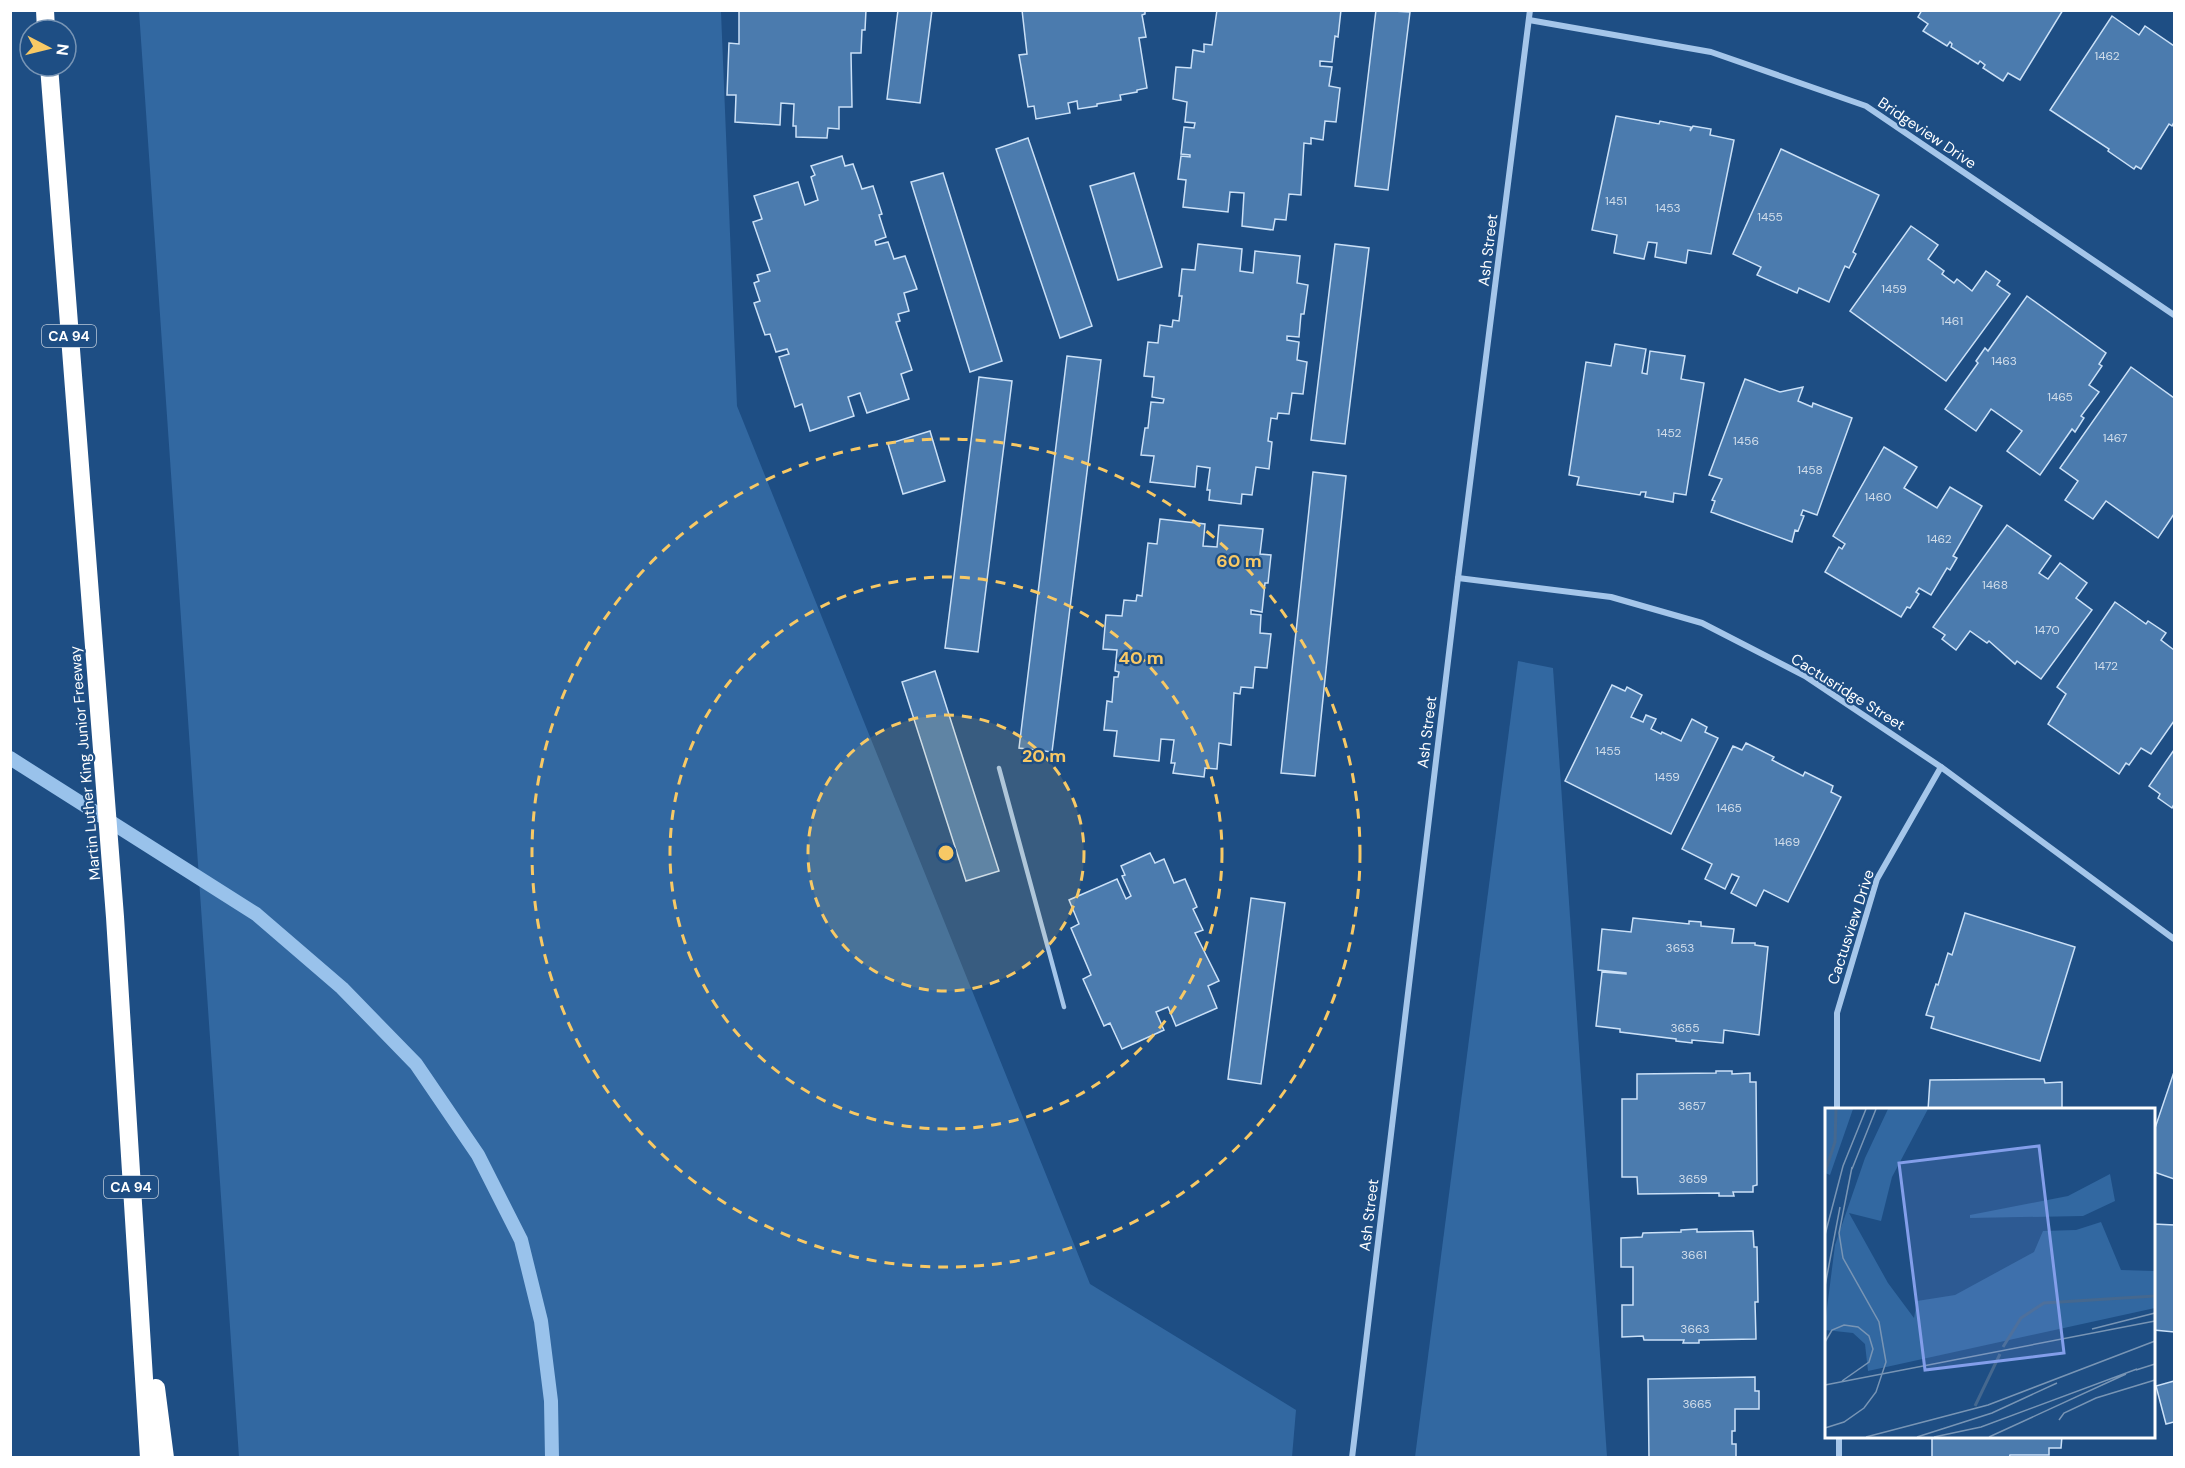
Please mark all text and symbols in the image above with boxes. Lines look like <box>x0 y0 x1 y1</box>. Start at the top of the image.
north arrow <box>18 18 78 78</box>
text: N <box>51 43 74 57</box>
house number: 1462 <box>2094 48 2120 64</box>
street label: Bridgeview Drive <box>1874 93 1980 173</box>
house number: 1451 <box>1605 193 1627 209</box>
house number: 1453 <box>1655 200 1681 216</box>
house number: 1455 <box>1757 209 1783 225</box>
street label: Ash Street <box>1474 213 1502 287</box>
house number: 1459 <box>1881 281 1907 297</box>
house number: 1461 <box>1941 313 1963 329</box>
road number: CA 94 <box>42 325 96 347</box>
house number: 1463 <box>1991 353 2017 369</box>
house number: 1465 <box>2047 389 2073 405</box>
house number: 1452 <box>1656 425 1682 441</box>
house number: 1467 <box>2103 430 2127 446</box>
house number: 1456 <box>1733 433 1759 449</box>
house number: 1458 <box>1797 462 1823 478</box>
house number: 1460 <box>1865 489 1891 505</box>
house number: 1462 <box>1926 531 1952 547</box>
text: 60 m <box>1216 549 1262 573</box>
house number: 1468 <box>1982 577 2008 593</box>
house number: 1470 <box>2034 622 2060 638</box>
street label: Martin Luther King Junior Freeway <box>65 644 105 881</box>
text: 40 m <box>1118 646 1164 670</box>
street label: Cactusridge Street <box>1787 649 1909 735</box>
house number: 1472 <box>2094 658 2118 674</box>
street label: Ash Street <box>1413 695 1441 769</box>
house number: 1455 <box>1595 743 1621 759</box>
text: 20 m <box>1022 744 1066 768</box>
house number: 1459 <box>1654 769 1680 785</box>
house number: 1465 <box>1716 800 1742 816</box>
house number: 1469 <box>1774 834 1800 850</box>
centre of rings <box>936 843 956 863</box>
street label: Cactusview Drive <box>1823 867 1879 987</box>
house number: 3653 <box>1666 940 1694 956</box>
house number: 3655 <box>1670 1020 1700 1036</box>
house number: 3657 <box>1678 1098 1706 1114</box>
inset map <box>1825 1108 2155 1438</box>
house number: 3659 <box>1679 1171 1707 1187</box>
road number: CA 94 <box>104 1176 158 1198</box>
street label: Ash Street <box>1355 1178 1383 1252</box>
house number: 3661 <box>1681 1247 1707 1263</box>
house number: 3663 <box>1680 1321 1710 1337</box>
house number: 3665 <box>1682 1396 1712 1412</box>

